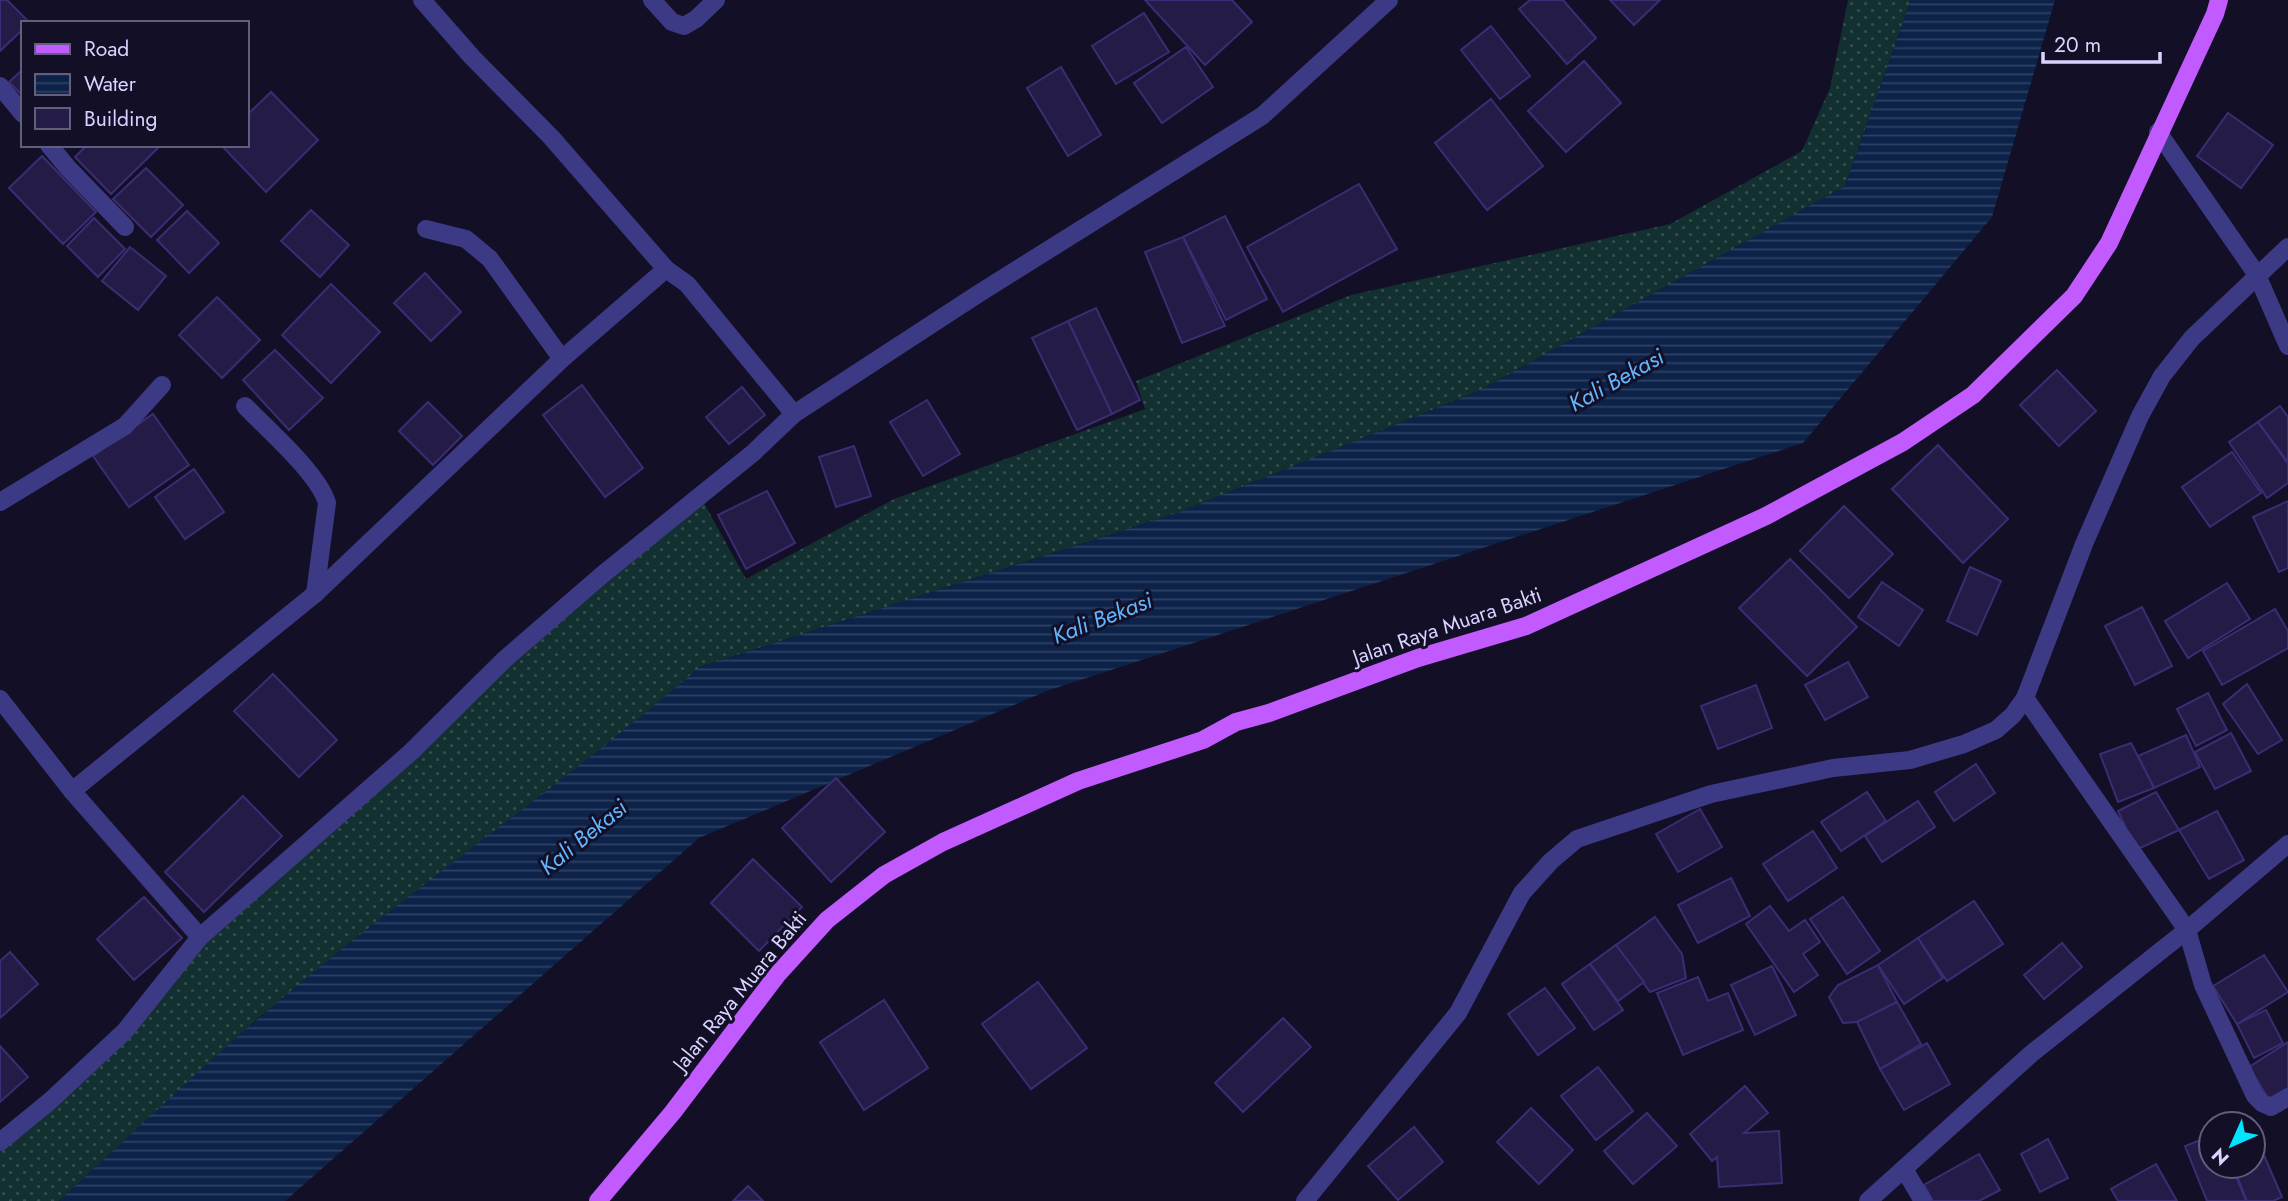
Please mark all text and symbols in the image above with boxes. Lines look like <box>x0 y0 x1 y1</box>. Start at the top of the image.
legend <box>21 21 248 147</box>
scale bar <box>2043 21 2160 65</box>
text: 20 m <box>2054 30 2101 60</box>
text: Road <box>84 34 129 64</box>
text: Water <box>84 69 137 99</box>
text: Building <box>84 104 157 134</box>
water label: Kali Bekasi <box>1562 339 1671 420</box>
street label: Jalan Raya Muara Bakti <box>1346 580 1546 673</box>
water label: Kali Bekasi <box>1047 583 1158 653</box>
water label: Kali Bekasi <box>532 790 635 883</box>
street label: Jalan Raya Muara Bakti <box>664 905 814 1080</box>
north arrow <box>2197 1110 2267 1180</box>
text: N <box>2205 1142 2235 1172</box>

